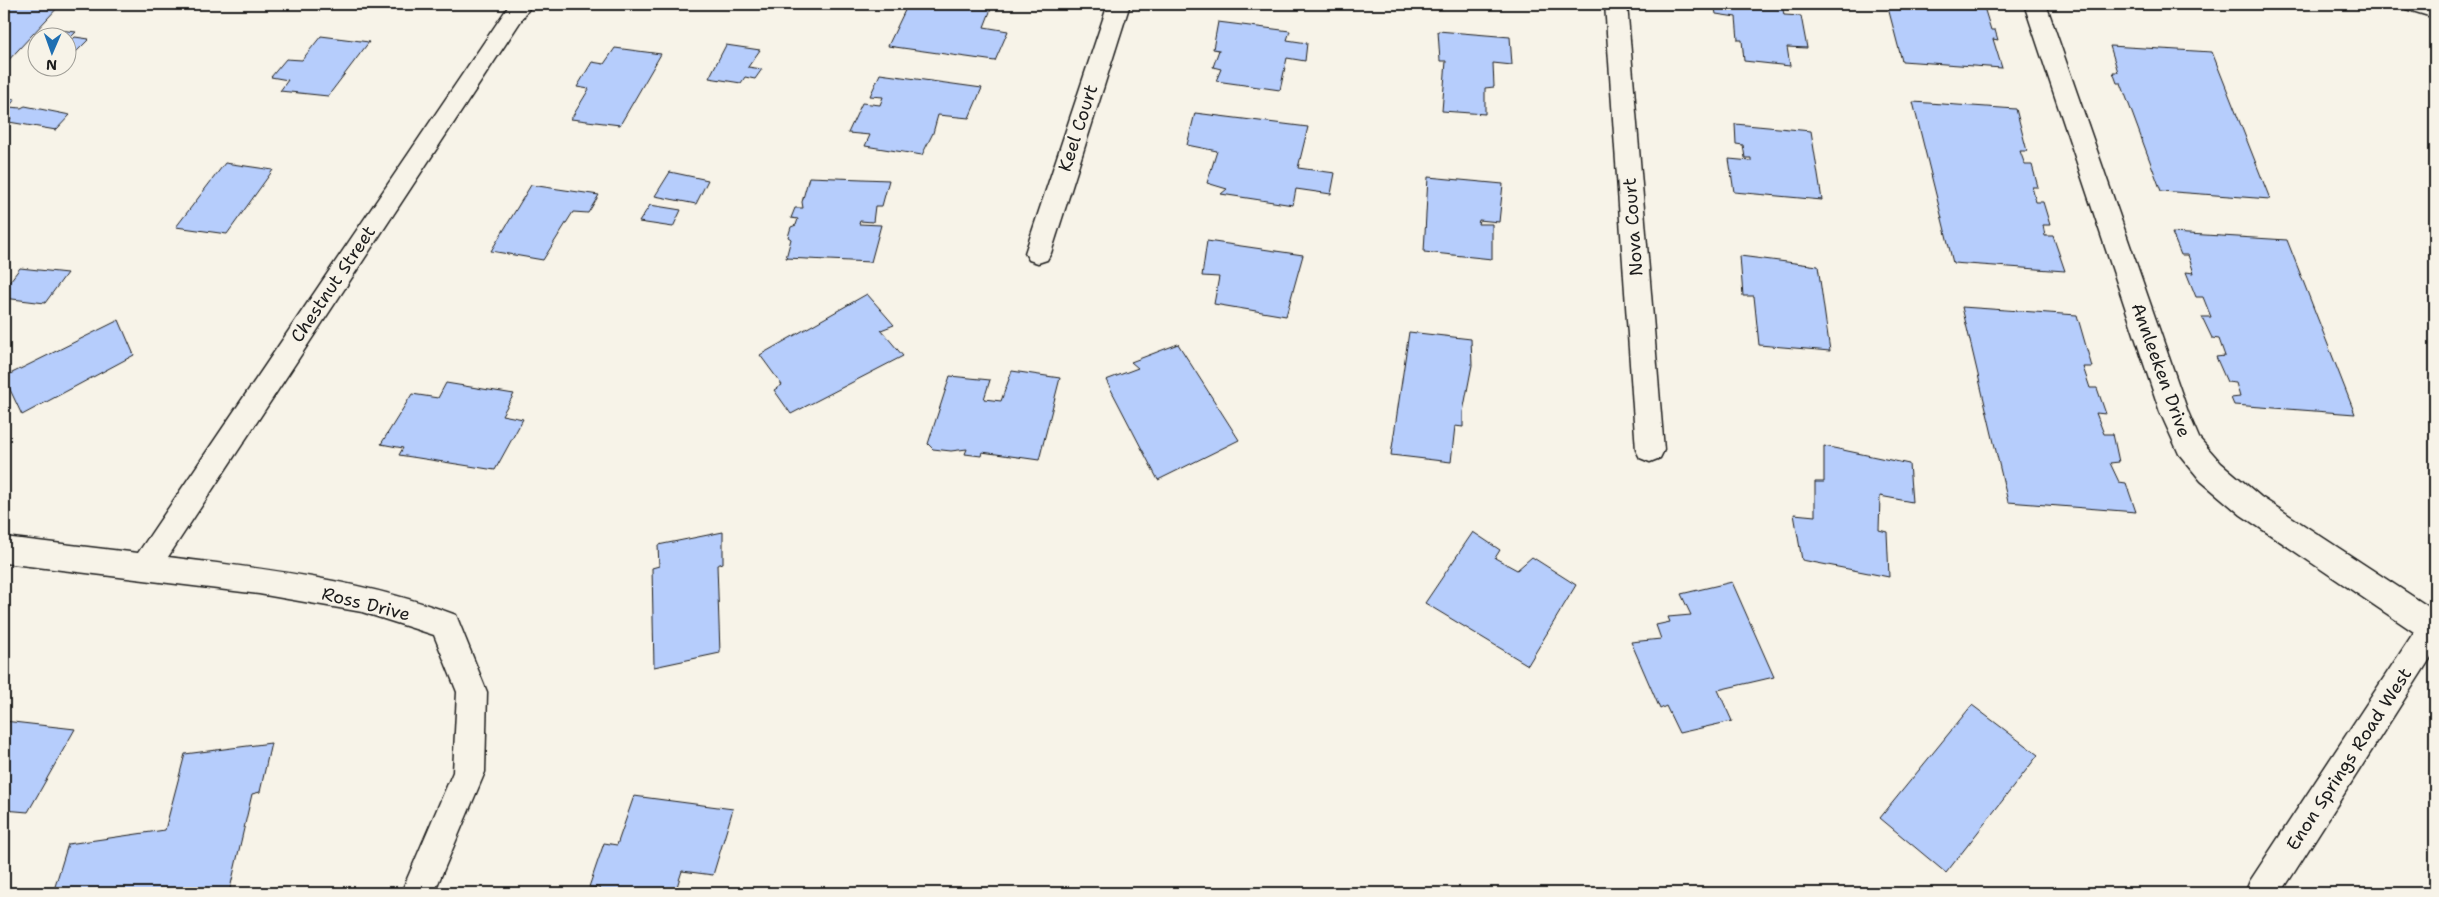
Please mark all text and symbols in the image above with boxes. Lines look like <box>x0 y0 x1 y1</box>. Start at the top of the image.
north arrow <box>28 28 78 78</box>
text: N <box>46 56 57 74</box>
street label: Keel Court <box>1053 81 1103 175</box>
street label: Nova Court <box>1618 177 1648 277</box>
street label: Chestnut Street <box>285 221 381 347</box>
street label: Annleeken Drive <box>2126 299 2196 441</box>
street label: Ross Drive <box>319 581 413 627</box>
street label: Enon Springs Road West <box>2281 663 2417 855</box>

